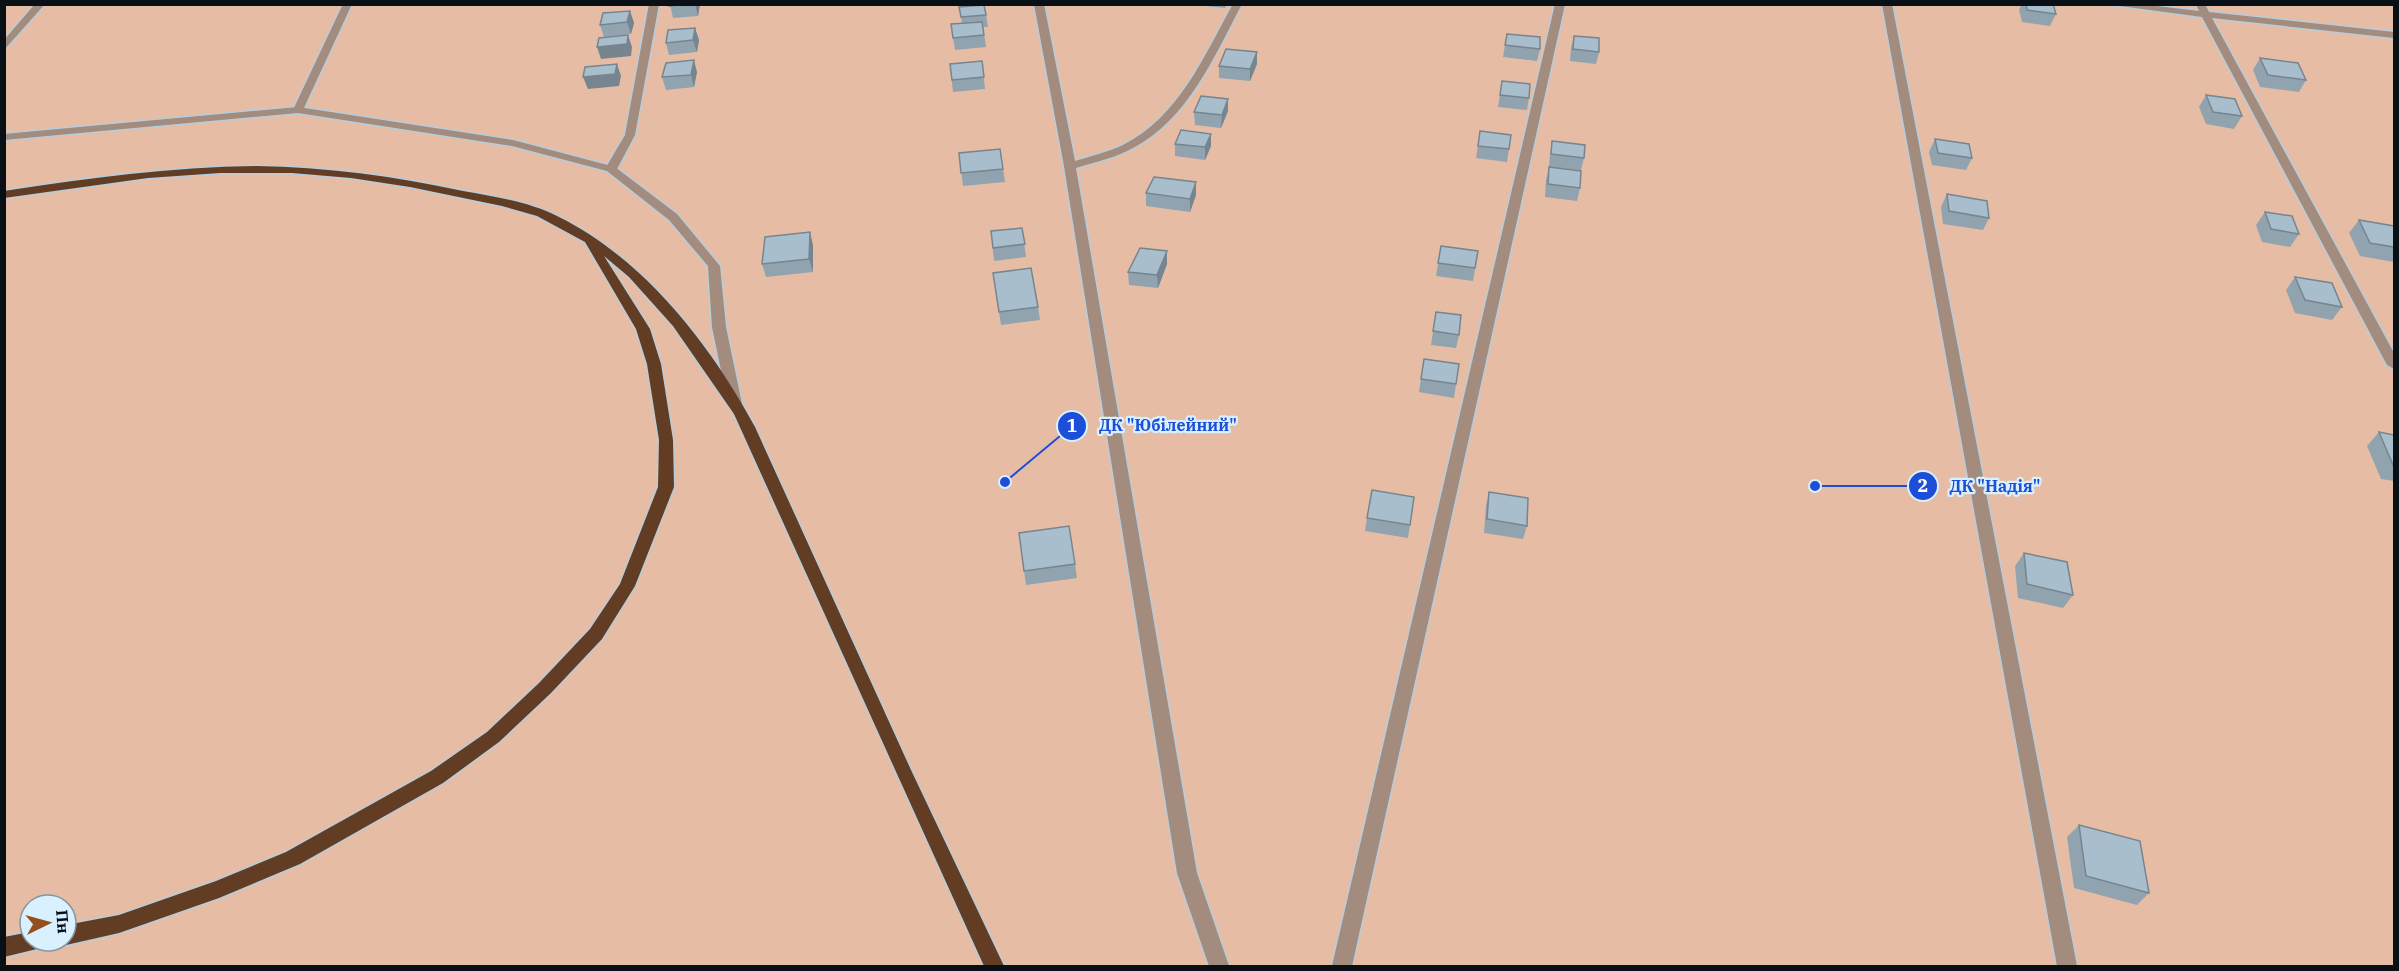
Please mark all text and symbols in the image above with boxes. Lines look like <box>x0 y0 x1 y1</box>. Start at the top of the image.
callout: ДК "Юбілейний" <box>1057 409 1249 443</box>
text: 1 <box>1067 414 1078 437</box>
text: ДК "Юбілейний" <box>1099 415 1237 435</box>
callout: ДК "Надія" <box>1908 469 2052 503</box>
text: 2 <box>1918 474 1928 497</box>
text: ДК "Надія" <box>1950 476 2040 496</box>
north arrow <box>18 893 78 953</box>
text: Пн <box>52 909 74 935</box>

